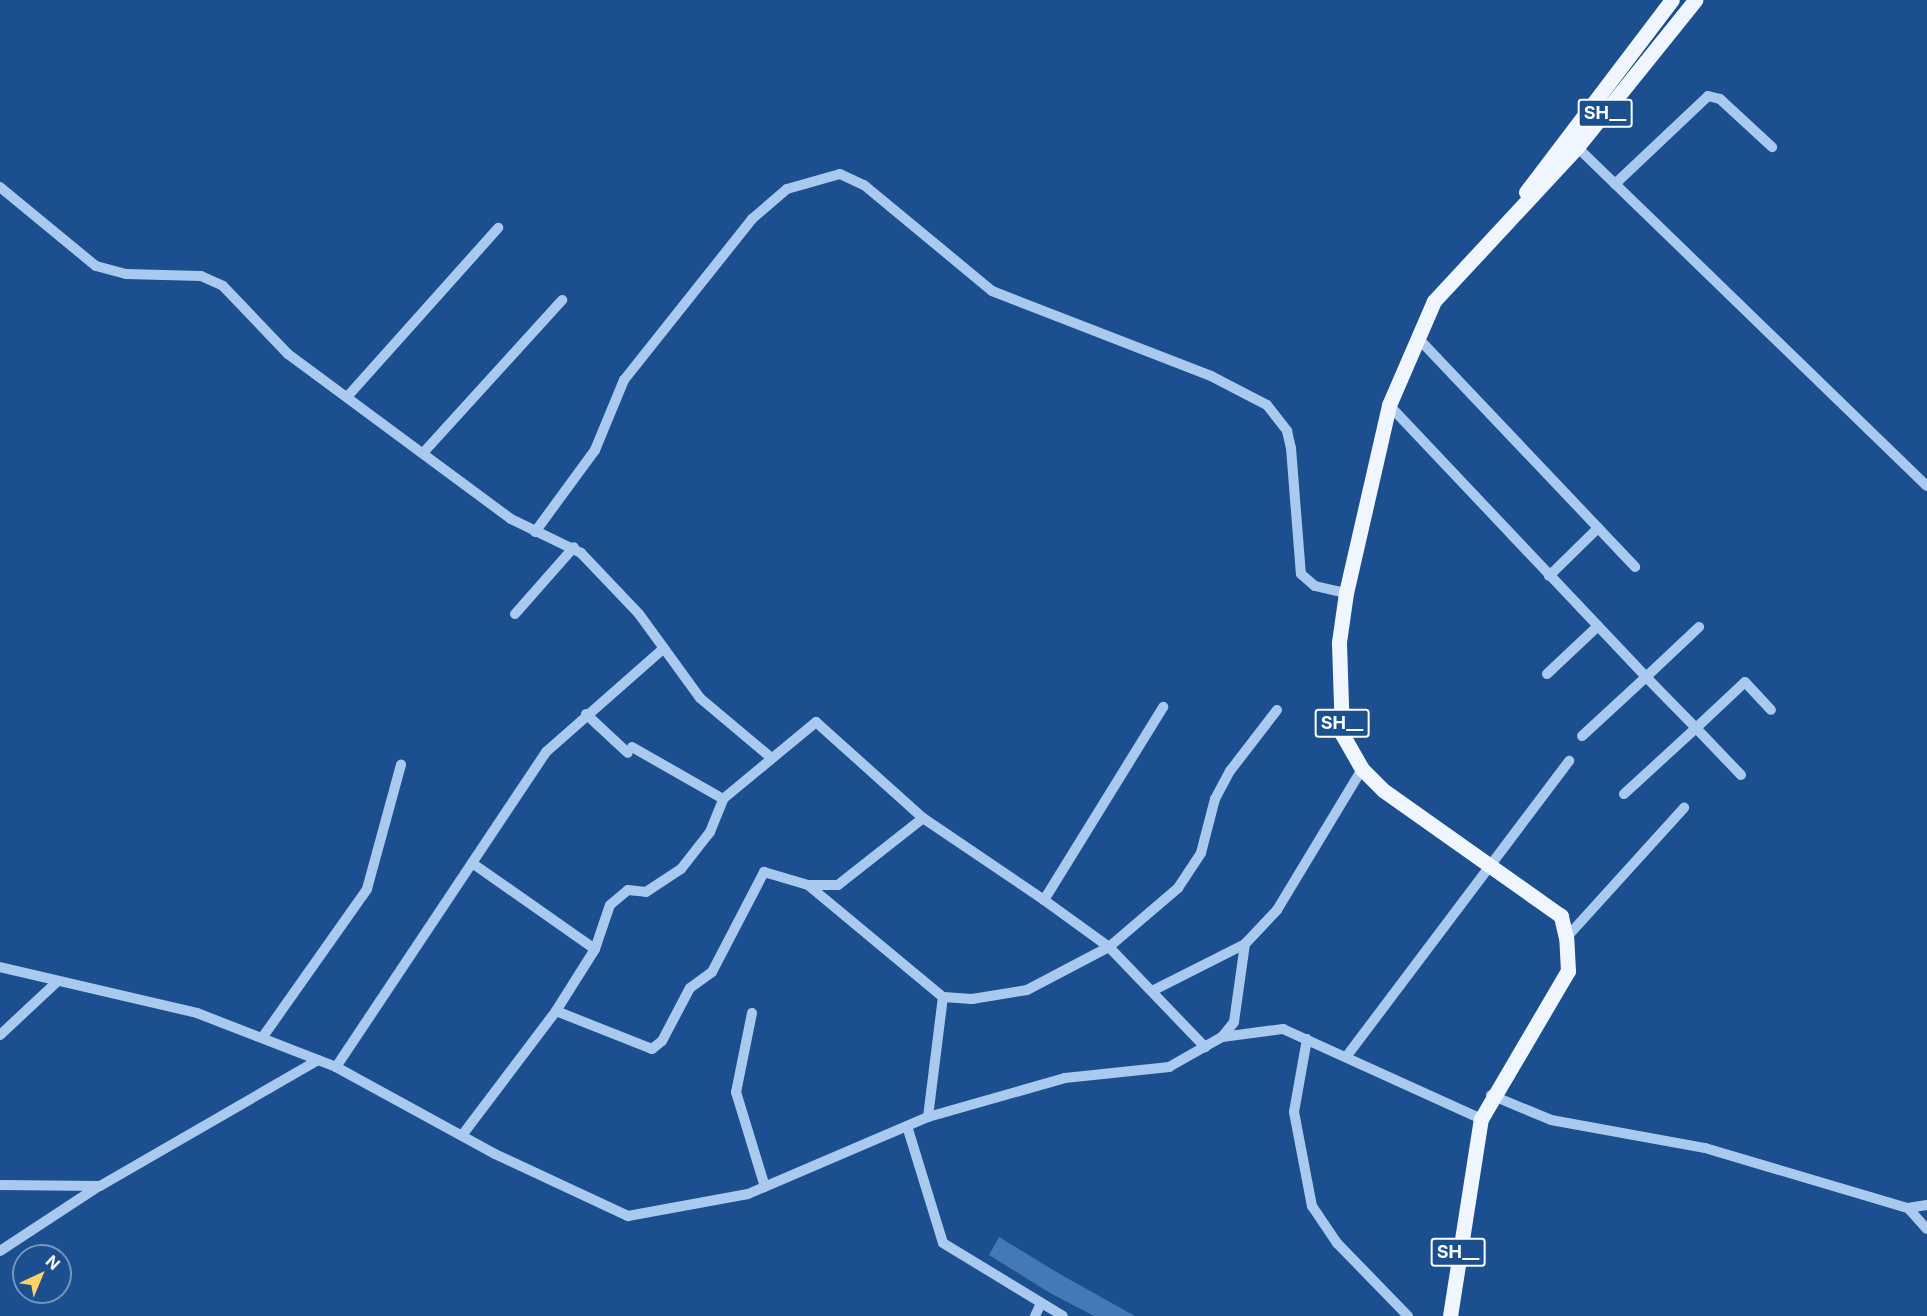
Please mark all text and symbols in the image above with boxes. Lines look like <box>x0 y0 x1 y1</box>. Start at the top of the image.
road number: SH__ <box>1576 98 1634 128</box>
road number: SH__ <box>1314 708 1370 738</box>
road number: SH__ <box>1430 1237 1486 1267</box>
north arrow <box>12 1244 72 1304</box>
text: N <box>42 1251 64 1274</box>

